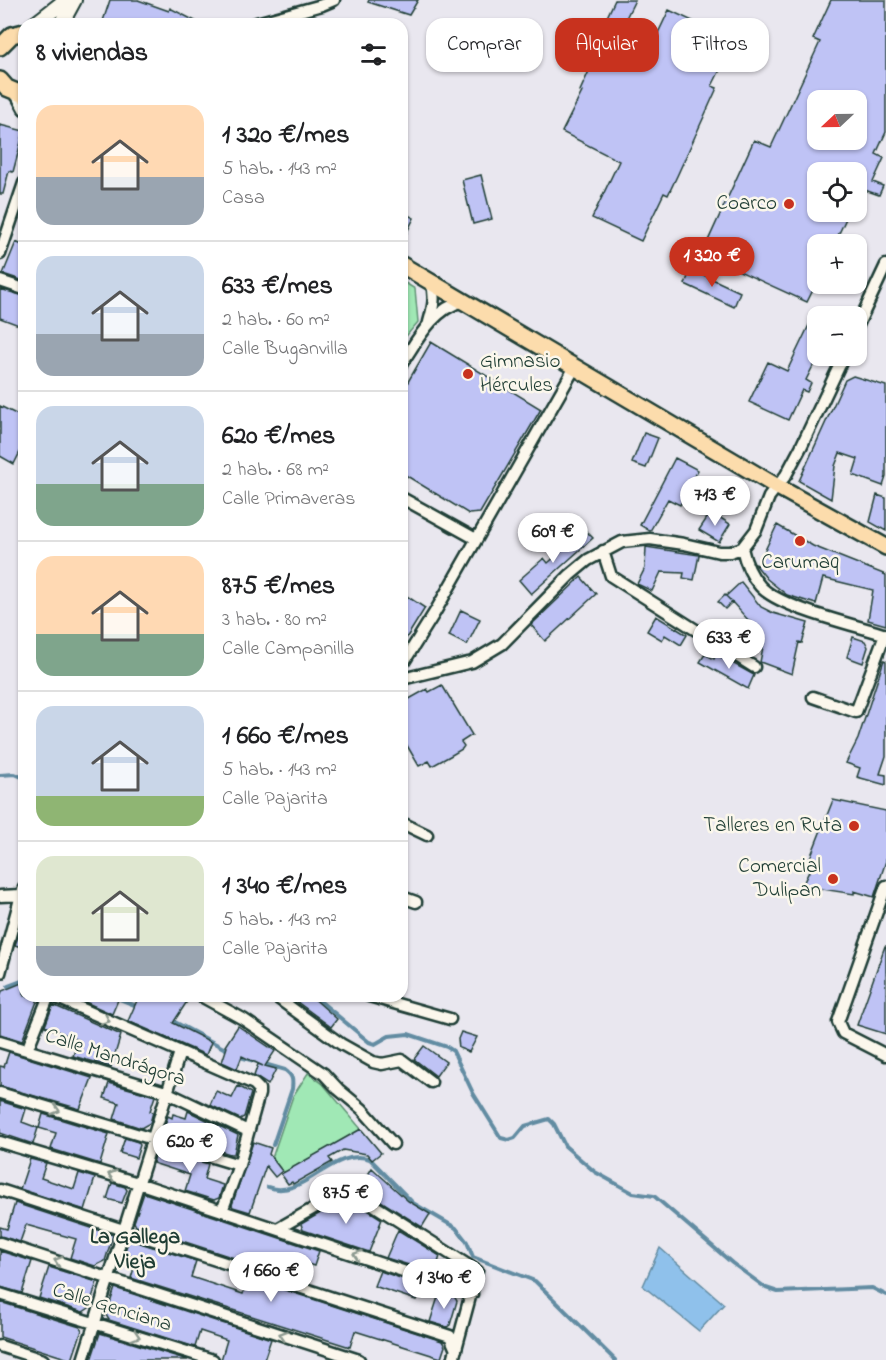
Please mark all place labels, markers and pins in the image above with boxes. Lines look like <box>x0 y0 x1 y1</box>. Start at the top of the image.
place label: Coarco <box>716 189 777 219</box>
marker: Coarco <box>782 197 796 211</box>
pin: 1 320 € <box>657 237 767 288</box>
place label: Gimnasio Hércules <box>480 347 560 401</box>
marker: Gimnasio Hércules <box>461 367 475 381</box>
pin: 713 € <box>673 476 757 527</box>
pin: 609 € <box>511 513 595 564</box>
marker: Carumaq <box>793 534 807 548</box>
place label: Carumaq <box>761 548 839 578</box>
pin: 633 € <box>687 619 771 670</box>
place label: Talleres en Ruta <box>703 811 842 841</box>
marker: Talleres en Ruta <box>847 819 861 833</box>
place label: Comercial Dulipan <box>738 852 821 906</box>
marker: Comercial Dulipan <box>826 872 840 886</box>
pin: 620 € <box>148 1123 232 1174</box>
pin: 875 € <box>304 1174 388 1225</box>
pin: 1 660 € <box>216 1252 326 1303</box>
pin: 1 340 € <box>389 1259 499 1310</box>

